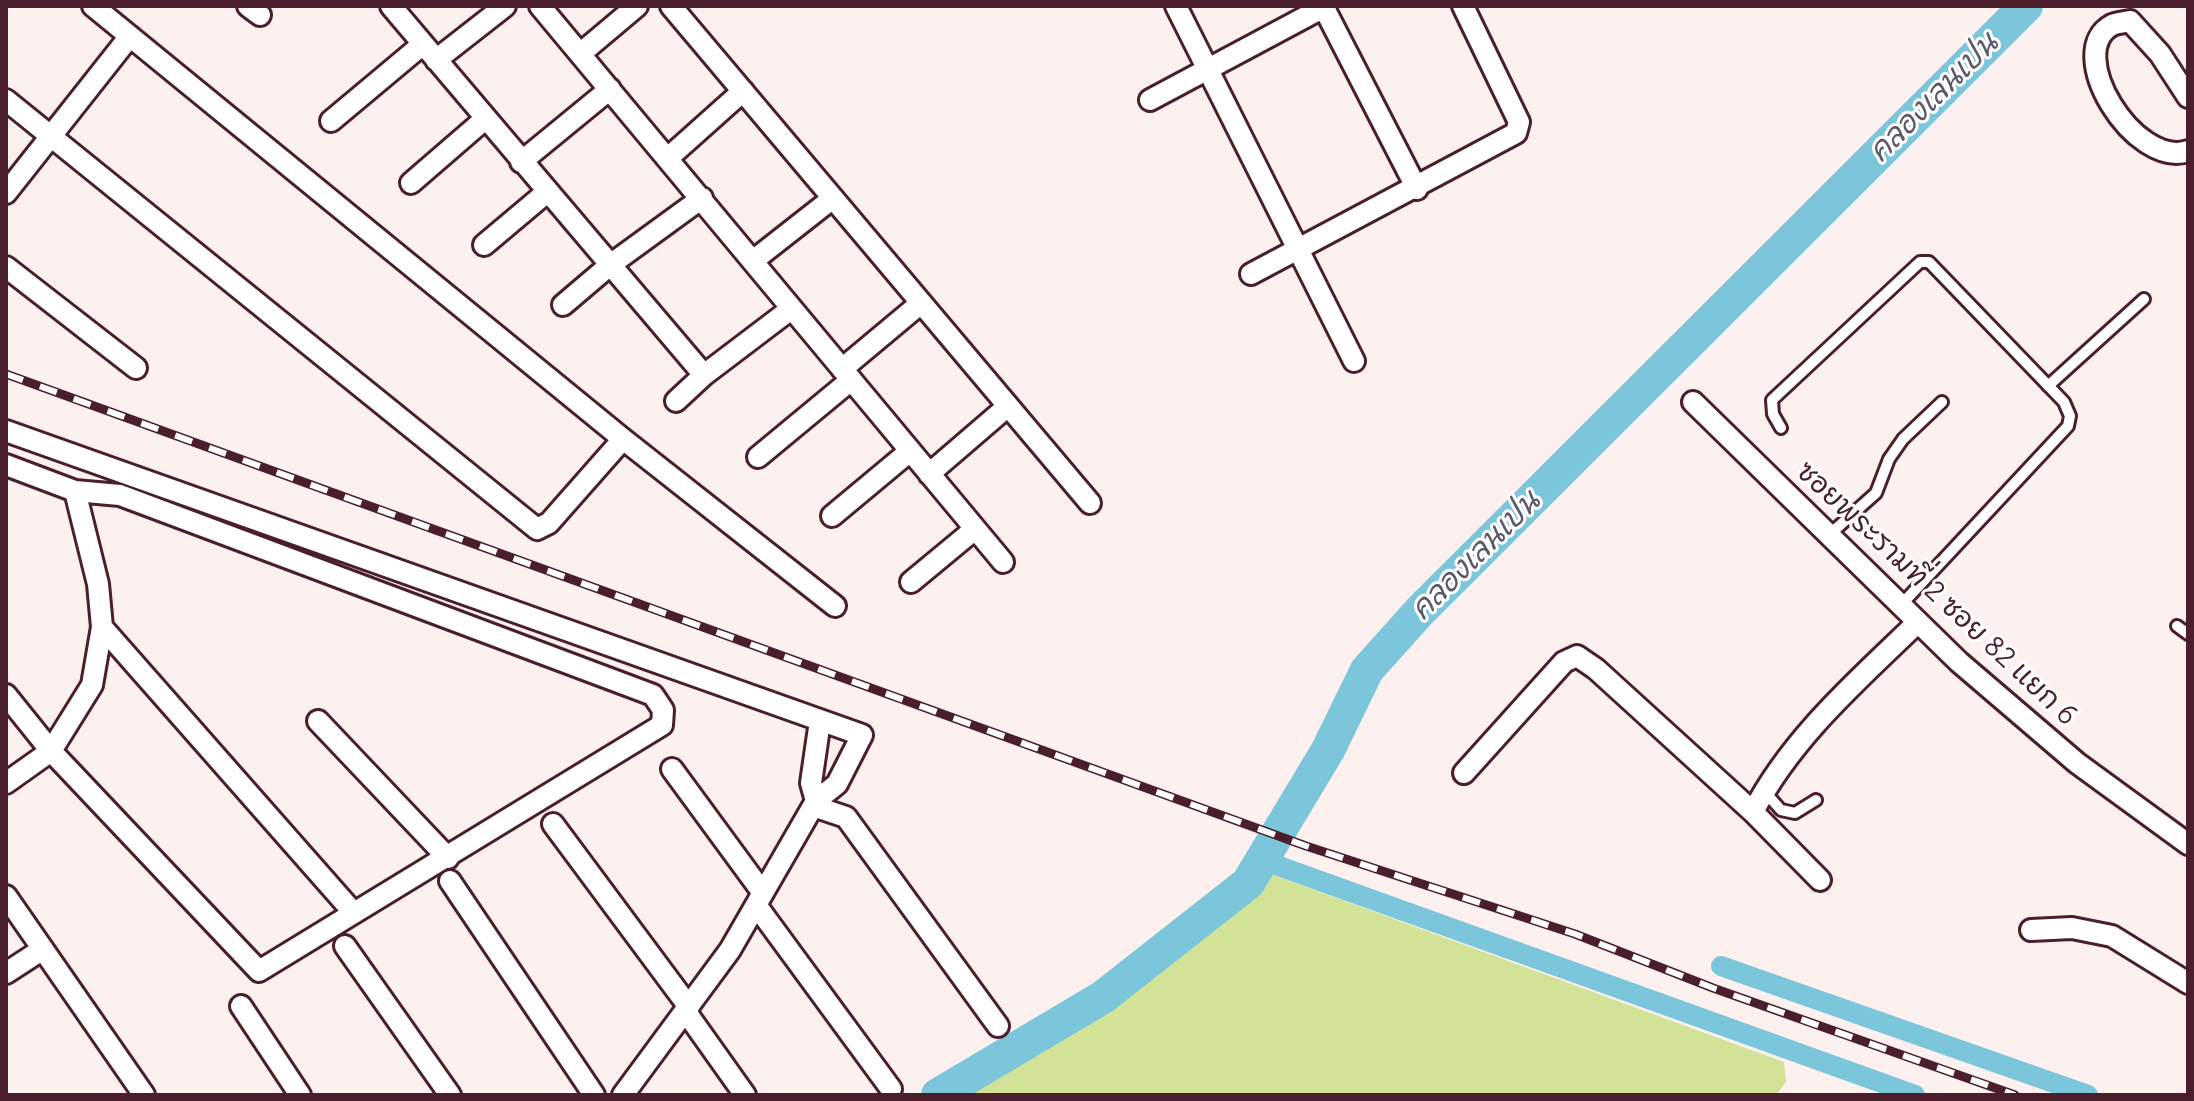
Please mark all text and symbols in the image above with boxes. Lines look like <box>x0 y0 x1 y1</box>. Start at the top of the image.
water label: คลองเลนเปน <box>1862 26 2006 170</box>
street label: ซอยพระรามที่ 2 ซอย 82 แยก 6 <box>1789 455 2083 733</box>
water label: คลองเลนเปน <box>1404 484 1548 628</box>

